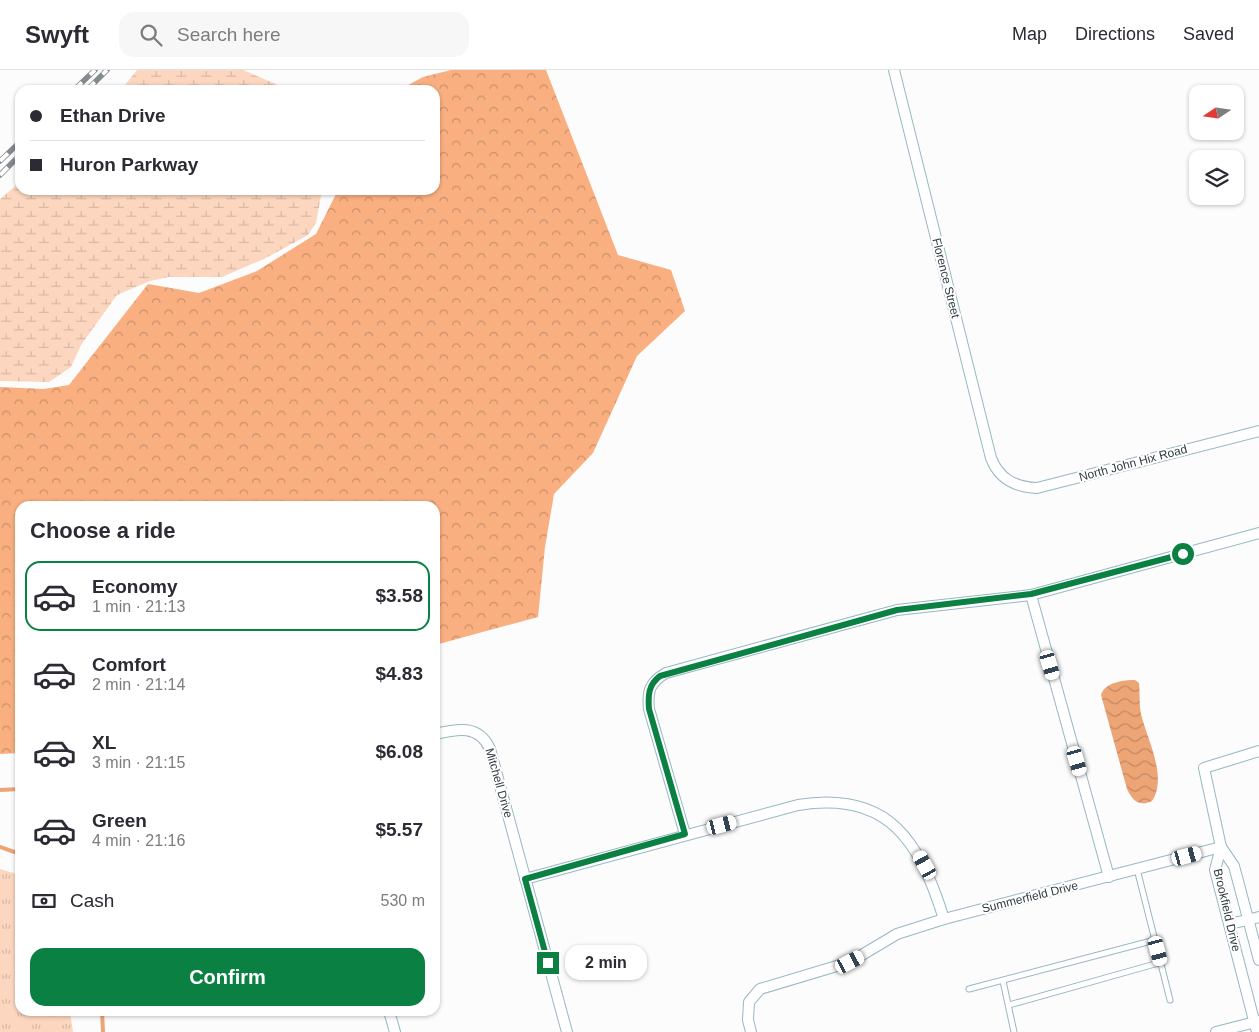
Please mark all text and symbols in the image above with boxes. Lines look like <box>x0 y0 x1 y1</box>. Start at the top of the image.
search box <box>119 12 469 57</box>
text: Swyft <box>25 21 89 48</box>
icon: search <box>137 21 165 49</box>
text: Search here <box>177 24 281 45</box>
text: Map <box>1012 24 1047 44</box>
text: Directions <box>1075 24 1155 44</box>
text: Saved <box>1183 24 1234 44</box>
north arrow <box>1189 85 1244 140</box>
map controls <box>1189 85 1244 205</box>
text: Ethan Drive <box>60 105 166 126</box>
button: layers <box>1189 150 1244 205</box>
text: Huron Parkway <box>60 154 198 175</box>
street label: Florence Street <box>929 237 963 320</box>
street label: North John Hix Road <box>1077 442 1189 484</box>
text: Choose a ride <box>30 518 175 543</box>
route start <box>1172 543 1194 565</box>
icon: car <box>32 574 77 619</box>
text: Economy <box>92 576 178 597</box>
text: $3.58 <box>375 585 423 606</box>
text: 1 min · 21:13 <box>92 598 185 615</box>
car <box>1038 649 1061 681</box>
icon: car <box>32 652 77 697</box>
text: Comfort <box>92 654 166 675</box>
text: $4.83 <box>375 663 423 684</box>
text: 2 min · 21:14 <box>92 676 185 693</box>
icon: car <box>32 730 77 775</box>
text: XL <box>92 732 116 753</box>
text: $6.08 <box>375 741 423 762</box>
car <box>1065 745 1088 777</box>
street label: Mitchell Drive <box>482 746 516 820</box>
text: 3 min · 21:15 <box>92 754 185 771</box>
icon: car <box>32 808 77 853</box>
text: Green <box>92 810 147 831</box>
car <box>705 814 738 836</box>
text: $5.57 <box>375 819 423 840</box>
text: 4 min · 21:16 <box>92 832 185 849</box>
car <box>1170 845 1203 867</box>
car <box>911 848 938 882</box>
street label: Brookfield Drive <box>1211 867 1243 953</box>
street label: Summerfield Drive <box>980 878 1080 916</box>
icon: cash <box>30 887 58 915</box>
text: Cash <box>70 890 114 911</box>
text: 530 m <box>381 892 425 909</box>
car <box>1146 935 1169 967</box>
callout: 2 min <box>566 946 648 980</box>
button: Confirm <box>30 948 425 1006</box>
car <box>833 949 866 975</box>
route end <box>537 952 559 974</box>
text: 2 min <box>585 954 627 971</box>

